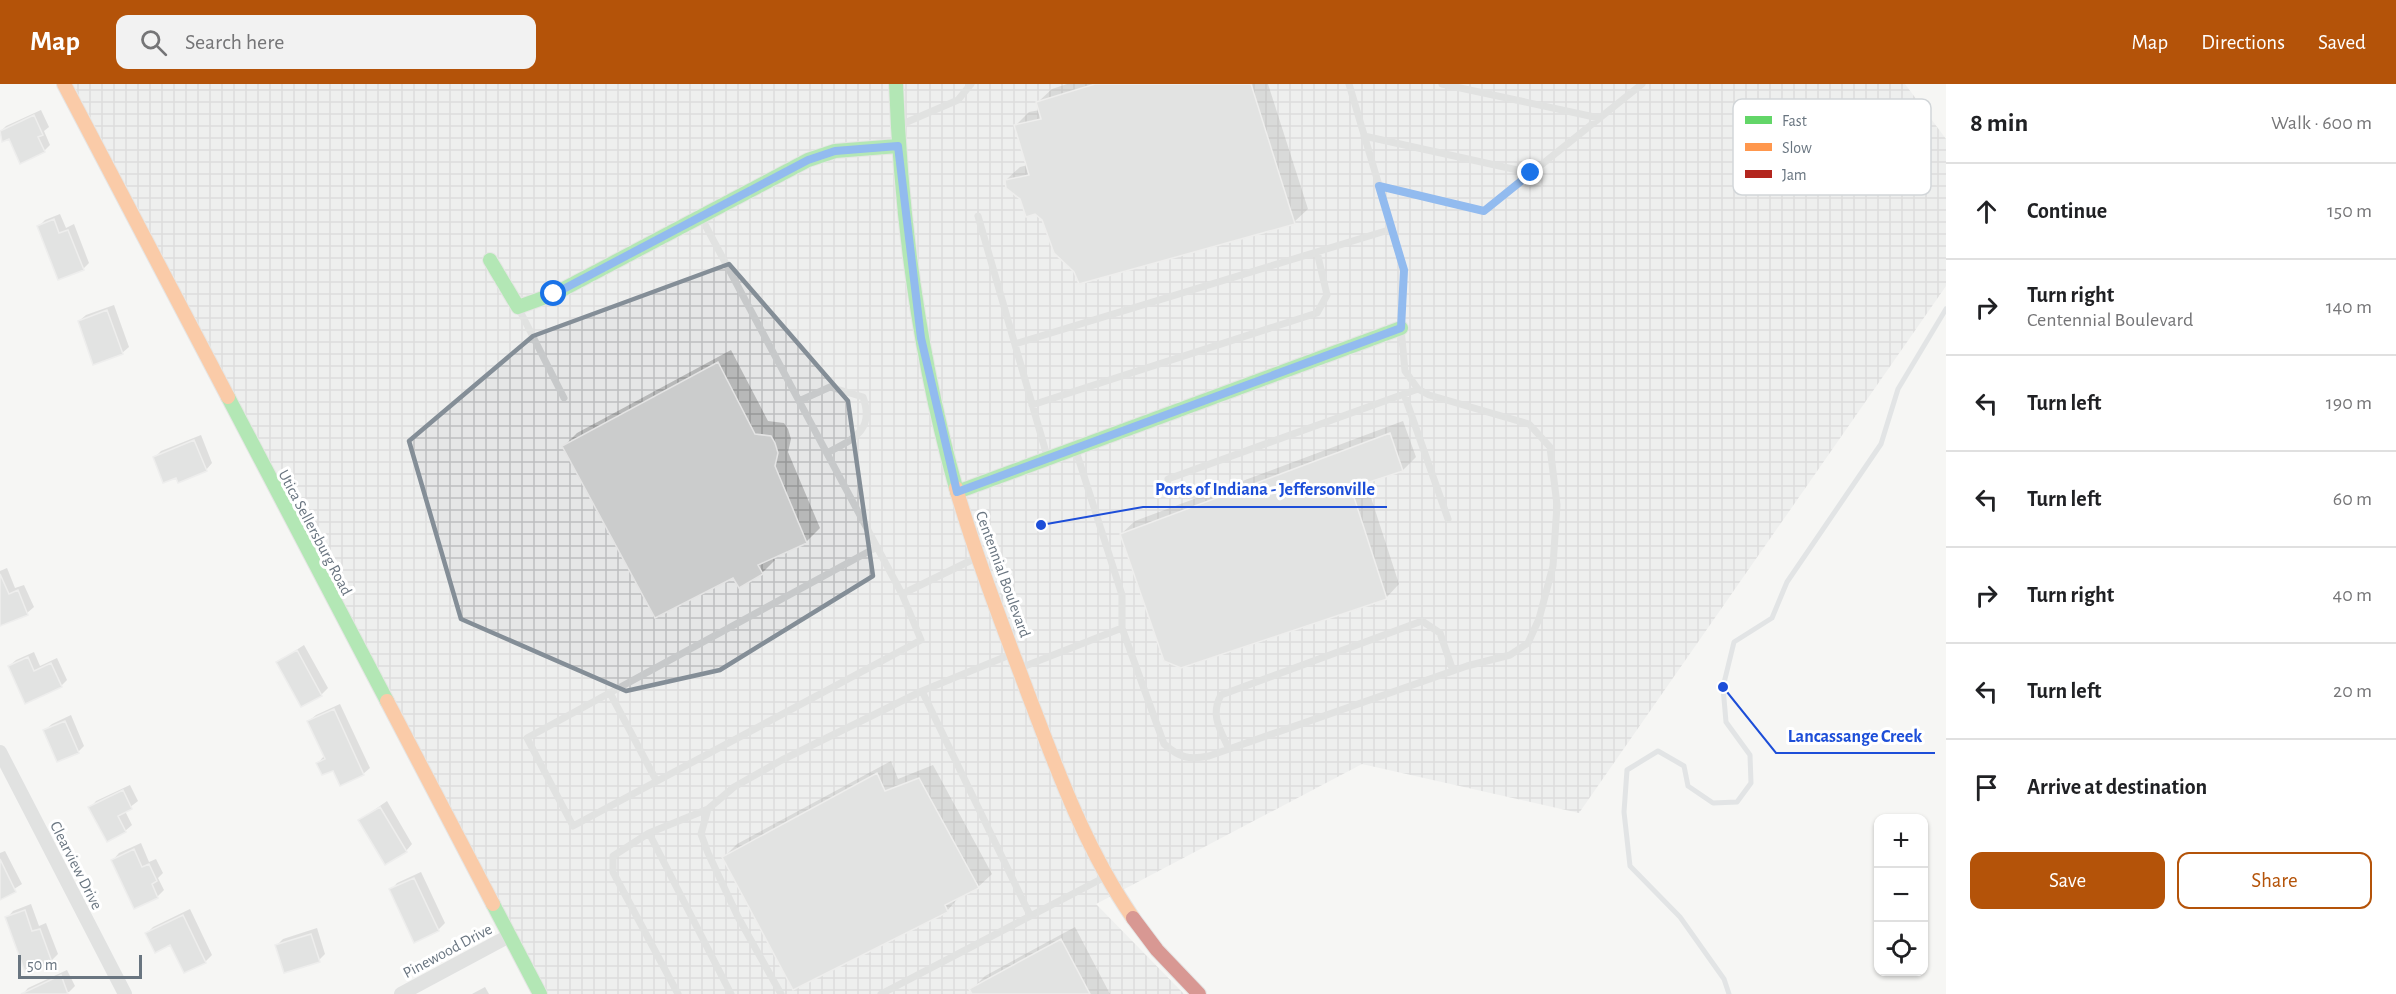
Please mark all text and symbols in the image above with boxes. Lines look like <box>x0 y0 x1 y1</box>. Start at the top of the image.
search box <box>116 15 536 69</box>
icon: search <box>137 26 170 59</box>
text: Map <box>30 28 80 56</box>
text: Search here <box>185 31 284 53</box>
text: Map <box>2132 32 2168 53</box>
text: Directions <box>2201 32 2285 53</box>
text: Saved <box>2318 32 2366 53</box>
legend <box>1733 99 1931 195</box>
text: 8 min <box>1970 110 2028 136</box>
text: Fast <box>1782 113 1807 129</box>
text: Walk · 600 m <box>2271 113 2372 133</box>
text: Slow <box>1782 140 1812 156</box>
route end <box>1517 159 1543 185</box>
text: Jam <box>1782 167 1807 183</box>
icon: ahead <box>1970 195 2003 228</box>
text: Continue <box>2027 200 2107 222</box>
text: 150 m <box>2327 201 2372 221</box>
route start <box>540 280 566 306</box>
text: Turn right <box>2027 284 2114 306</box>
icon: right <box>1970 291 2003 324</box>
text: 140 m <box>2326 297 2372 317</box>
text: Centennial Boulevard <box>2027 310 2193 330</box>
icon: left <box>1970 387 2003 420</box>
text: Turn left <box>2027 392 2101 414</box>
text: 190 m <box>2326 393 2372 413</box>
street label: Utica Sellersburg Road <box>275 467 355 598</box>
callout: Ports of Indiana - Jeffersonville <box>1143 471 1387 507</box>
text: Ports of Indiana - Jeffersonville <box>1155 481 1375 499</box>
icon: left <box>1970 483 2003 516</box>
text: Turn left <box>2027 488 2101 510</box>
text: 60 m <box>2333 489 2372 509</box>
street label: Centennial Boulevard <box>973 509 1033 640</box>
icon: right <box>1970 579 2003 612</box>
text: Turn right <box>2027 584 2114 606</box>
text: 40 m <box>2333 585 2372 605</box>
icon: left <box>1970 675 2003 708</box>
text: Turn left <box>2027 680 2101 702</box>
text: 20 m <box>2333 681 2372 701</box>
callout: Lancassange Creek <box>1776 717 1935 753</box>
text: Lancassange Creek <box>1788 728 1922 746</box>
icon: arrive <box>1970 771 2003 804</box>
text: Arrive at destination <box>2027 776 2207 798</box>
map controls <box>1874 814 1928 976</box>
button: + <box>1874 814 1928 868</box>
street label: Clearview Drive <box>47 819 105 912</box>
button: Save <box>1970 852 2165 909</box>
button: Share <box>2177 852 2372 909</box>
button: − <box>1874 868 1928 922</box>
street label: Pinewood Drive <box>400 921 495 981</box>
button: locate <box>1874 922 1928 976</box>
scale bar <box>18 952 142 980</box>
text: 50 m <box>27 957 58 973</box>

